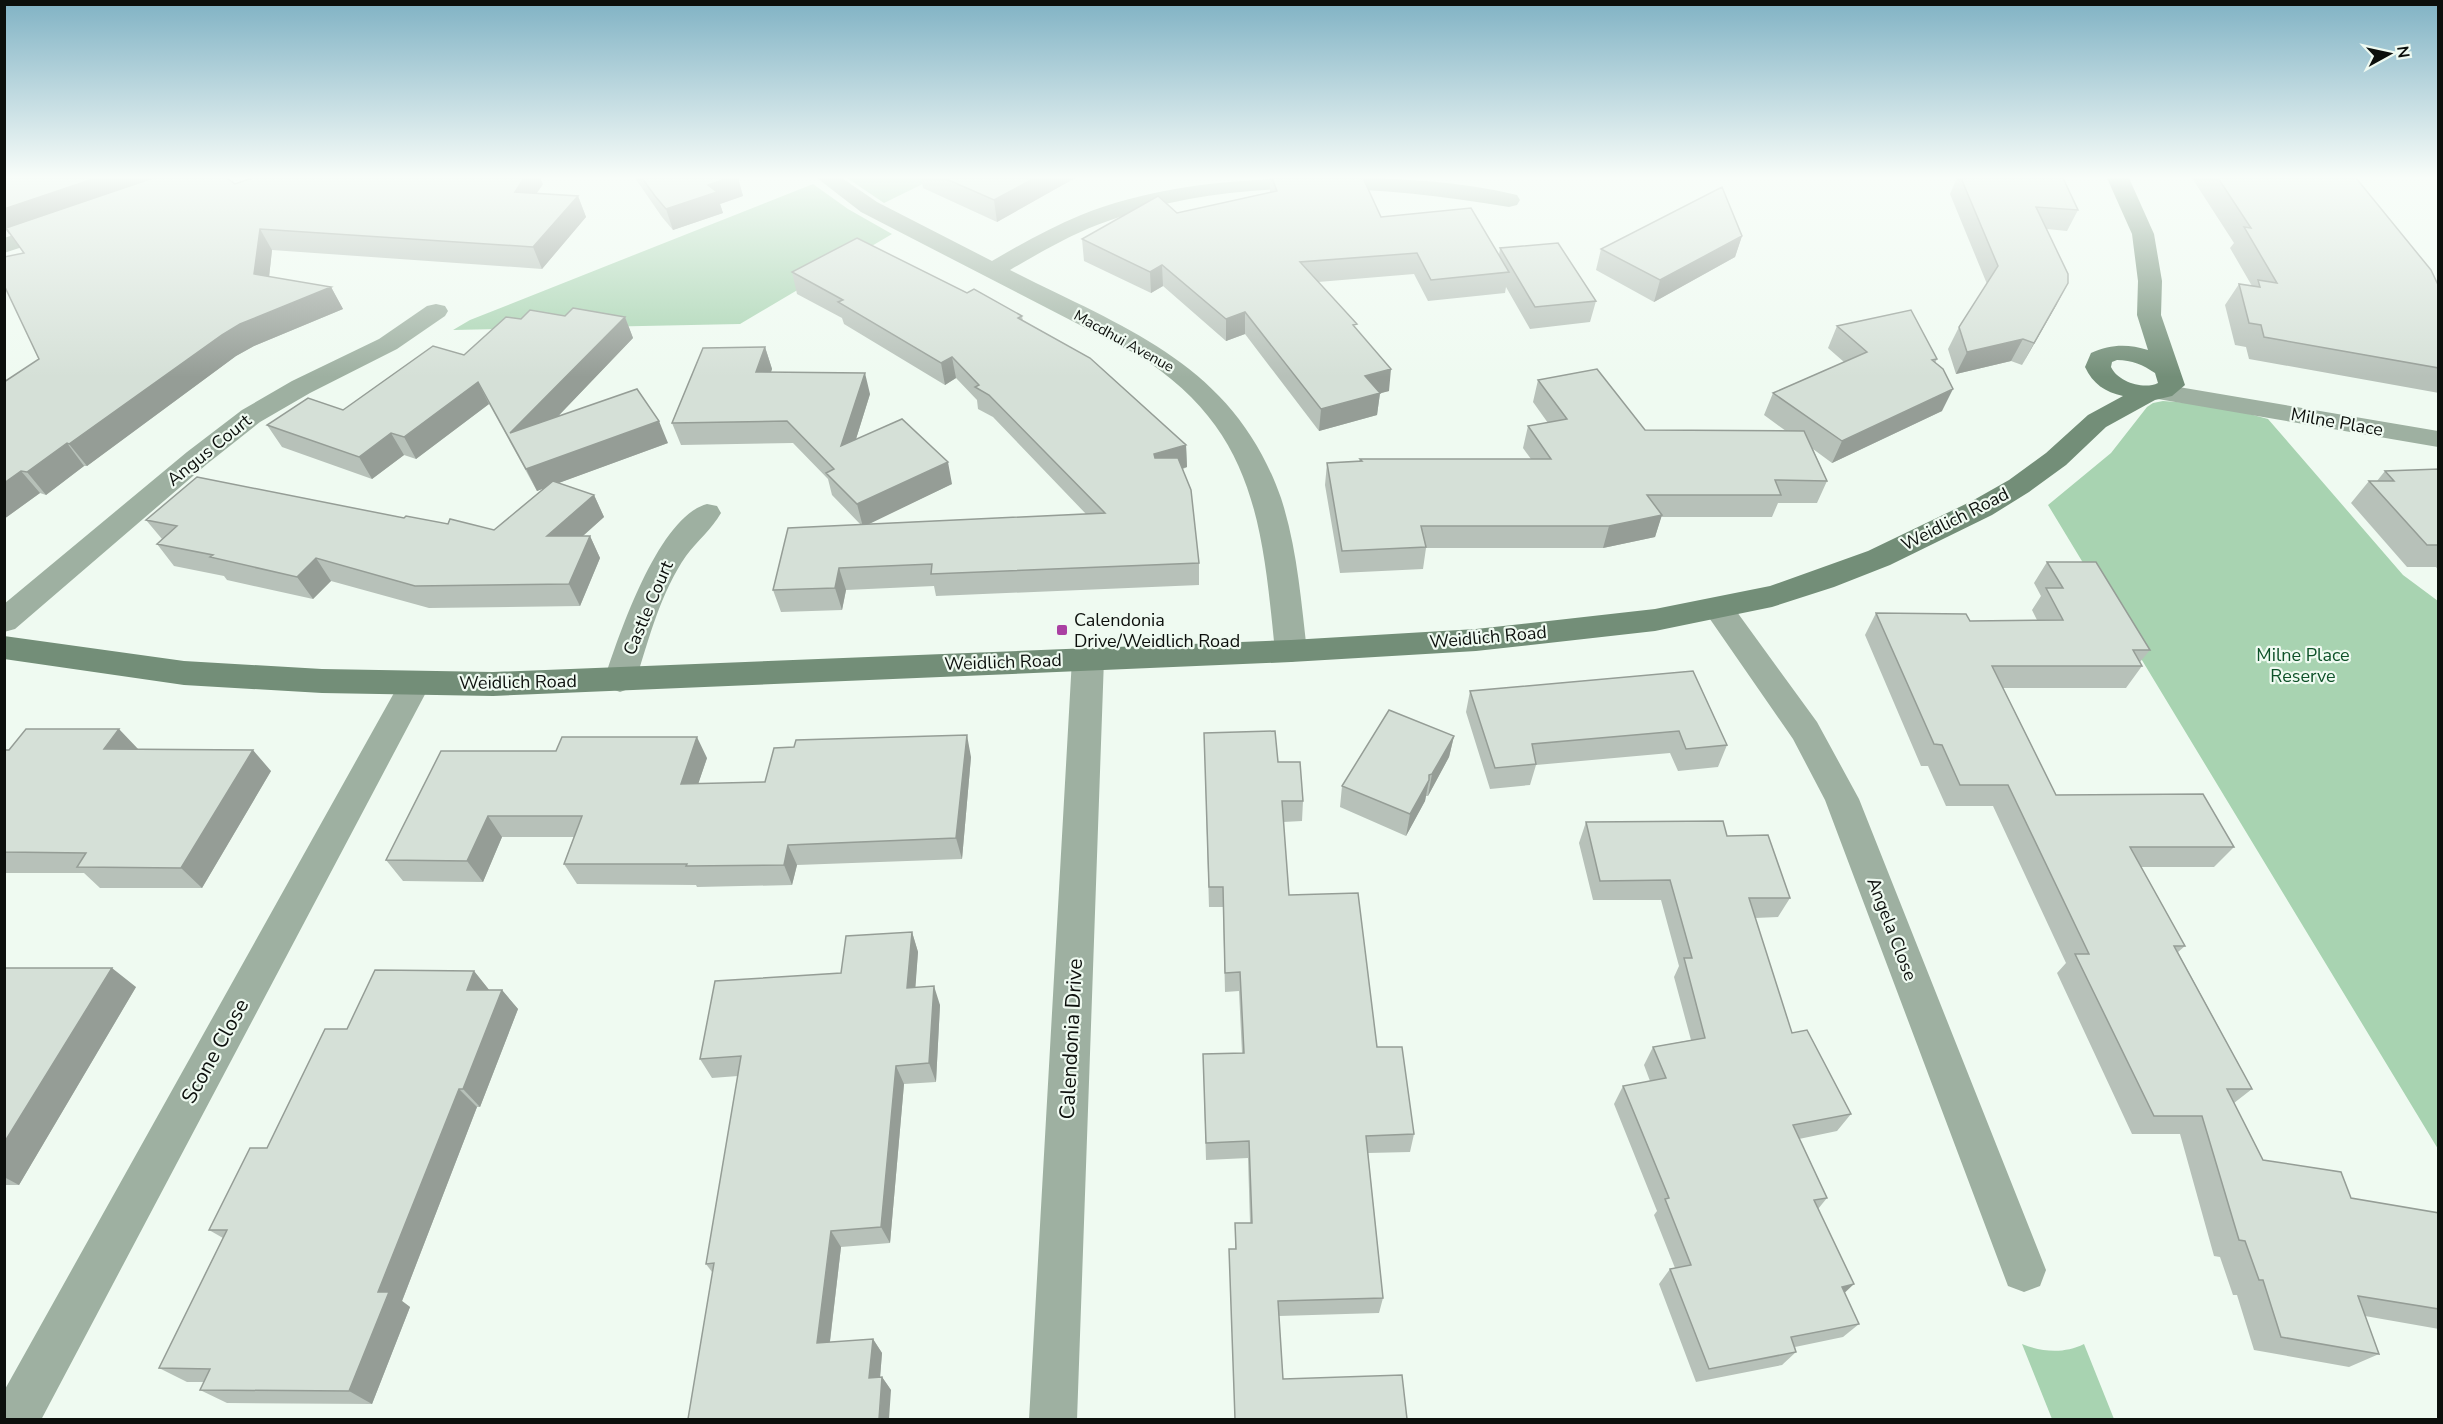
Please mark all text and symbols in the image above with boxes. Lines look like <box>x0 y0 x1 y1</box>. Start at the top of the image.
north arrow <box>2359 24 2419 84</box>
text: N <box>2391 45 2415 60</box>
street label: Macdhui Avenue <box>1070 305 1178 377</box>
street label: Milne Place <box>2289 402 2385 442</box>
street label: Angus Court <box>162 408 257 491</box>
street label: Weidlich Road <box>1897 482 2013 556</box>
street label: Castle Court <box>617 556 679 659</box>
place label: Calendonia Drive/Weidlich Road <box>1074 608 1240 653</box>
street label: Weidlich Road <box>1428 620 1548 654</box>
marker: Calendonia Drive/Weidlich Road <box>1055 623 1069 637</box>
park label: Milne Place Reserve <box>2256 643 2350 688</box>
street label: Weidlich Road <box>944 648 1062 676</box>
street label: Weidlich Road <box>459 669 577 695</box>
street label: Angela Close <box>1861 874 1923 984</box>
street label: Calendonia Drive <box>1053 958 1089 1120</box>
street label: Scone Close <box>175 994 255 1108</box>

